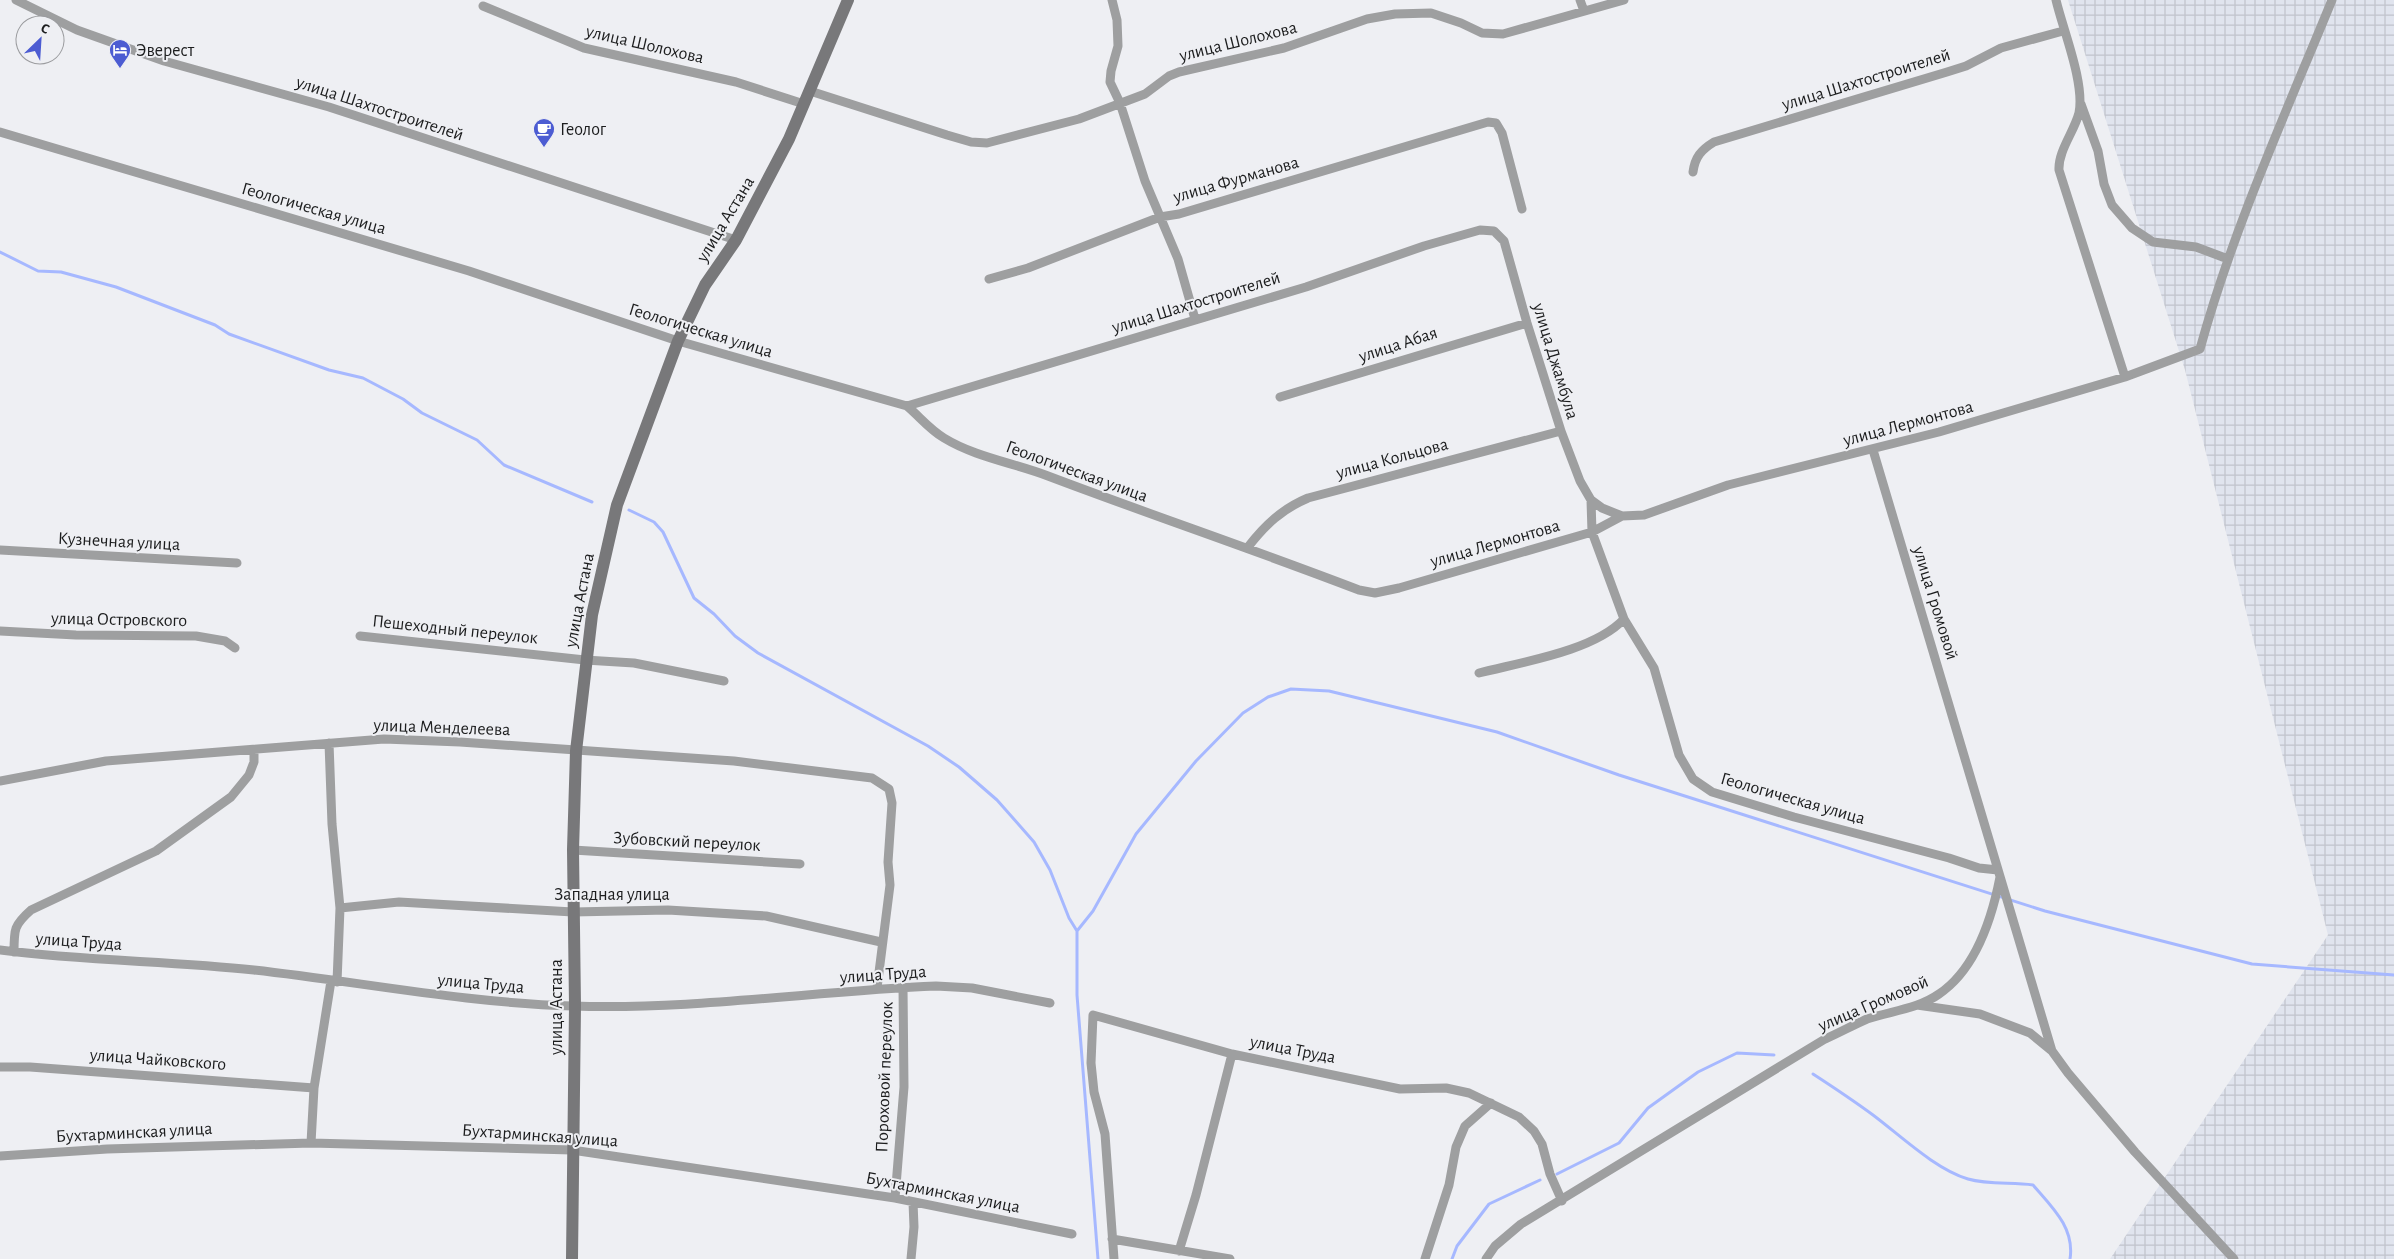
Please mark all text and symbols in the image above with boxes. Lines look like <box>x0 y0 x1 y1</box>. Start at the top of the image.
north arrow <box>15 15 65 65</box>
street label: улица Шолохова <box>1177 19 1299 66</box>
text: С <box>39 21 52 37</box>
street label: улица Шолохова <box>583 22 705 67</box>
hotel icon: Эверест <box>108 38 132 69</box>
place label: Эверест <box>136 42 195 60</box>
street label: улица Шахтостроителей <box>1779 46 1953 114</box>
street label: улица Шахтостроителей <box>293 73 466 145</box>
cafe icon: Геолог <box>532 117 556 148</box>
place label: Геолог <box>560 121 607 139</box>
street label: улица Фурманова <box>1170 153 1301 207</box>
street label: улица Астана <box>693 174 758 266</box>
street label: Геологическая улица <box>239 180 388 238</box>
street label: улица Шахтостроителей <box>1109 269 1283 337</box>
street label: улица Джамбула <box>1529 300 1582 421</box>
street label: Геологическая улица <box>627 301 775 361</box>
street label: улица Абая <box>1355 323 1440 366</box>
street label: улица Лермонтова <box>1840 398 1975 450</box>
street label: улица Кольцова <box>1333 435 1450 483</box>
street label: Геологическая улица <box>1003 438 1150 506</box>
street label: улица Лермонтова <box>1428 517 1562 571</box>
street label: Кузнечная улица <box>57 530 181 554</box>
street label: улица Громовой <box>1909 543 1961 662</box>
street label: улица Астана <box>562 551 598 650</box>
street label: улица Островского <box>50 610 187 630</box>
street label: Пешеходный переулок <box>371 612 539 648</box>
street label: улица Менделеева <box>372 717 511 739</box>
street label: Геологическая улица <box>1718 770 1867 828</box>
street label: Зубовский переулок <box>613 828 762 855</box>
street label: Западная улица <box>554 886 670 904</box>
street label: улица Труда <box>34 930 123 954</box>
street label: улица Астана <box>548 959 566 1056</box>
street label: улица Труда <box>838 963 927 987</box>
street label: улица Труда <box>436 971 525 997</box>
street label: улица Громовой <box>1815 973 1931 1036</box>
street label: Пороховой переулок <box>873 1001 897 1153</box>
street label: улица Труда <box>1248 1033 1337 1067</box>
street label: улица Чайковского <box>88 1046 227 1074</box>
street label: Бухтарминская улица <box>55 1120 213 1146</box>
street label: Бухтарминская улица <box>461 1122 619 1150</box>
street label: Бухтарминская улица <box>864 1169 1021 1217</box>

